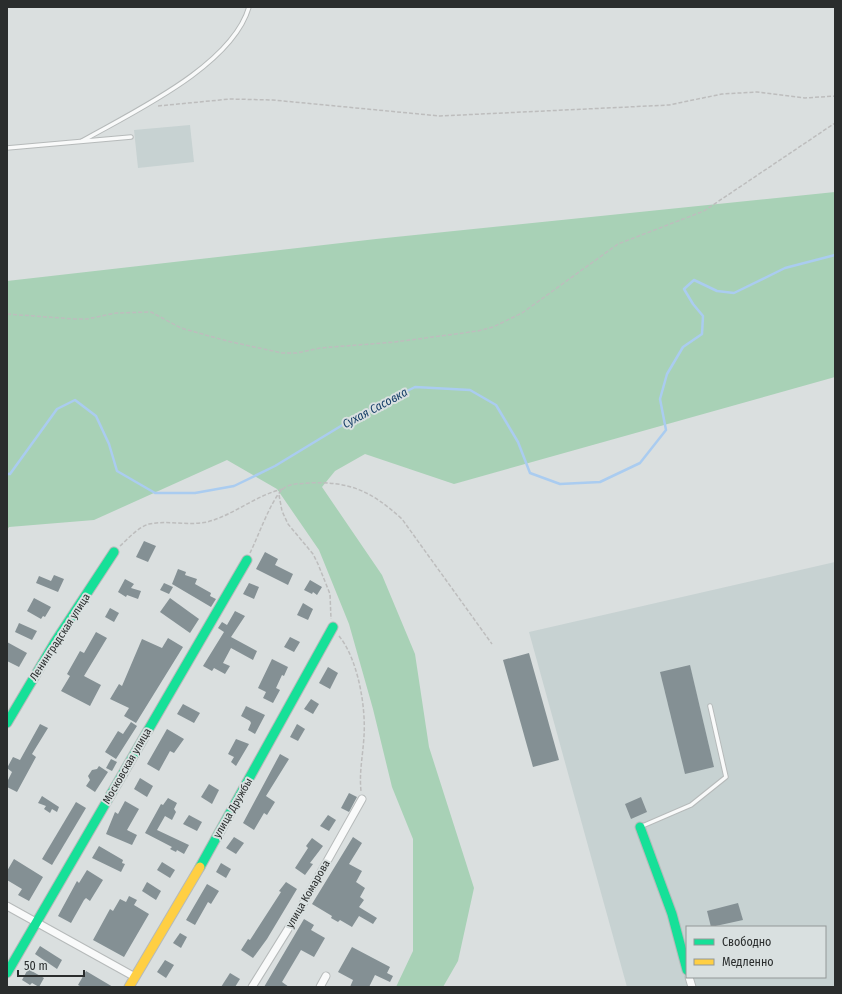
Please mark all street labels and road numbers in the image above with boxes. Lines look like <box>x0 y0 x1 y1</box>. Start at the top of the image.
street label: Ленинградская улица <box>27 591 93 683</box>
street label: Московская улица <box>100 726 154 806</box>
street label: улица Дружбы <box>211 776 255 840</box>
street label: улица Комарова <box>283 858 333 930</box>

